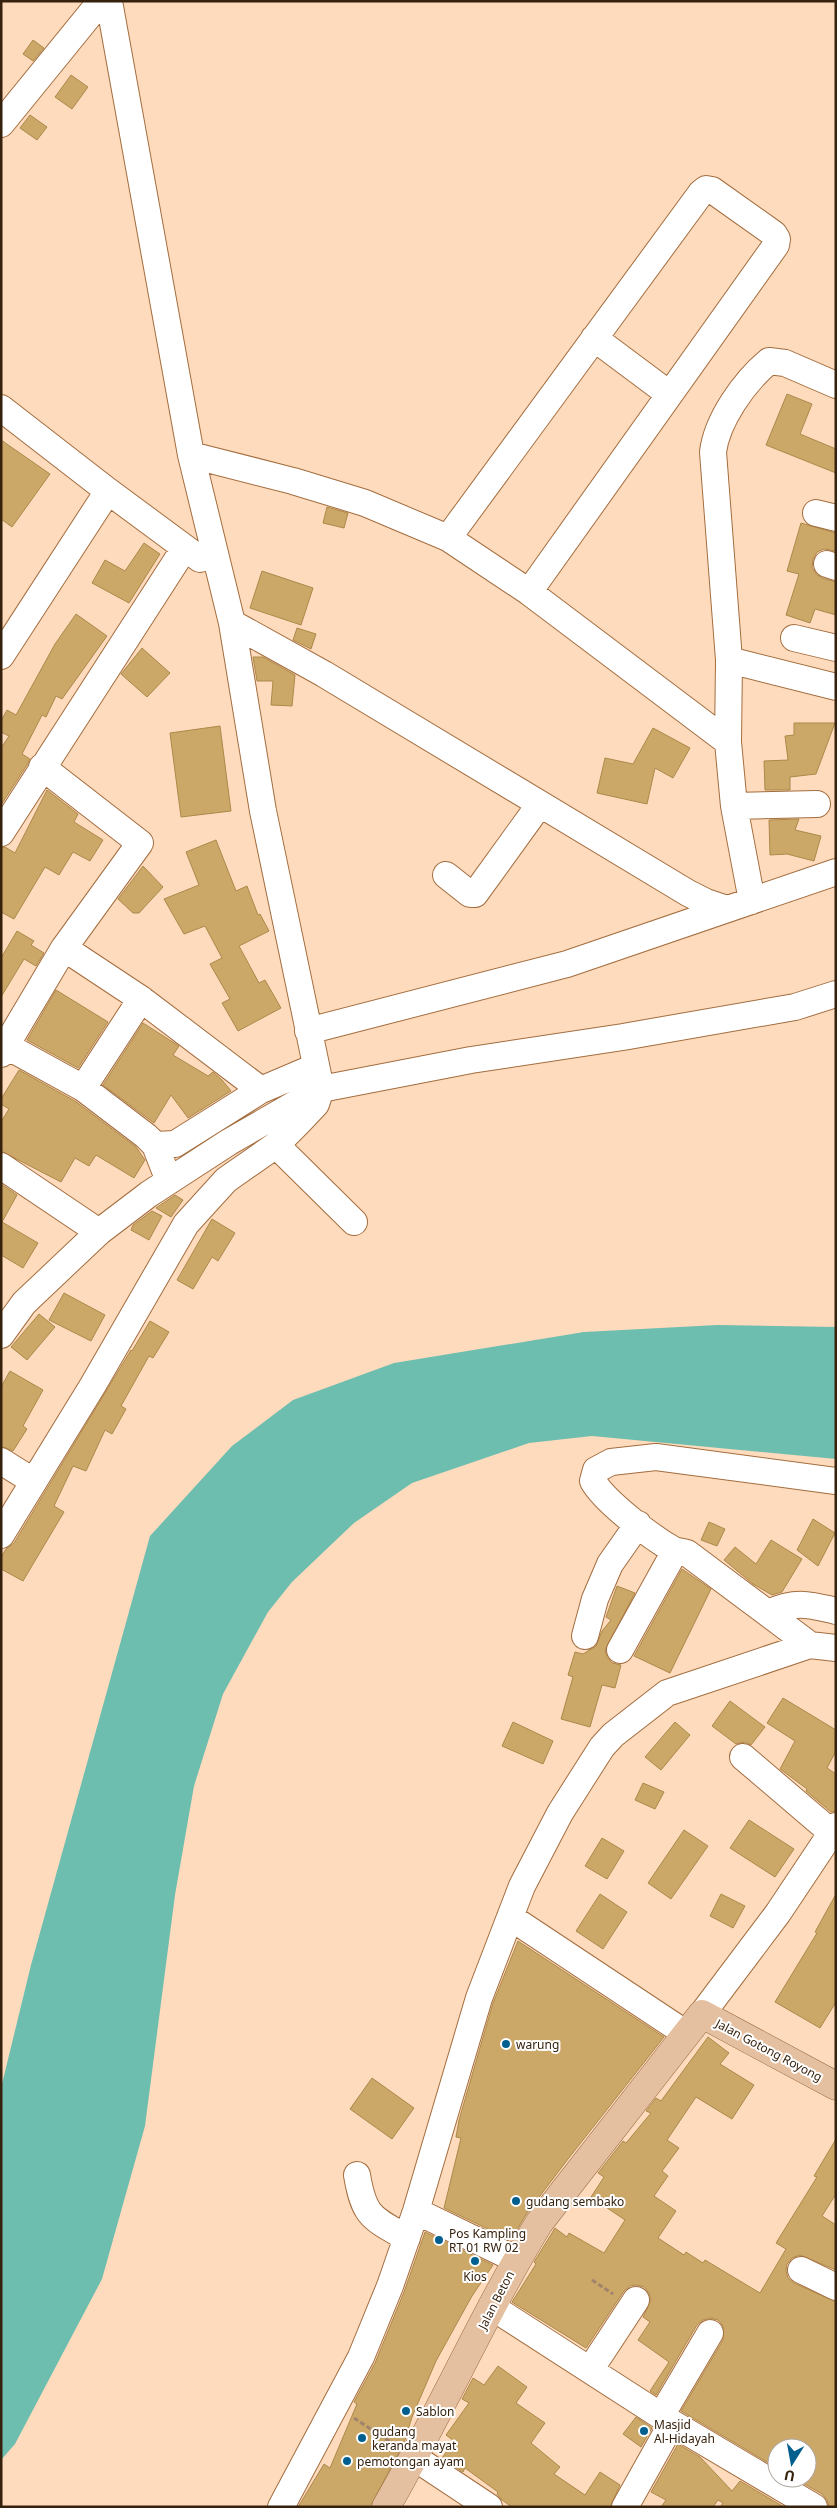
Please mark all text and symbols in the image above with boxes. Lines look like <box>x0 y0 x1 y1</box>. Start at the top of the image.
street label: Jalan Gotong Royong <box>712 2014 825 2085</box>
place label: warung <box>516 2036 559 2053</box>
marker: warung <box>500 2038 512 2050</box>
place label: gudang sembako <box>526 2193 624 2210</box>
marker: gudang sembako <box>510 2195 522 2207</box>
place label: Pos Kampling RT 01 RW 02 <box>449 2225 526 2256</box>
marker: Pos Kampling RT 01 RW 02 <box>433 2234 445 2246</box>
marker: Kios <box>469 2255 481 2267</box>
place label: Kios <box>463 2268 487 2285</box>
street label: Jalan Beton <box>473 2268 518 2333</box>
place label: Sablon <box>416 2403 454 2420</box>
marker: Sablon <box>400 2405 412 2417</box>
place label: Masjid Al-Hidayah <box>654 2416 715 2447</box>
place label: gudang keranda mayat <box>372 2423 457 2454</box>
marker: Masjid Al-Hidayah <box>638 2425 650 2437</box>
marker: gudang keranda mayat <box>356 2432 368 2444</box>
north arrow <box>767 2438 817 2488</box>
place label: pemotongan ayam <box>357 2453 464 2470</box>
marker: pemotongan ayam <box>341 2455 353 2467</box>
text: U <box>782 2466 796 2487</box>

